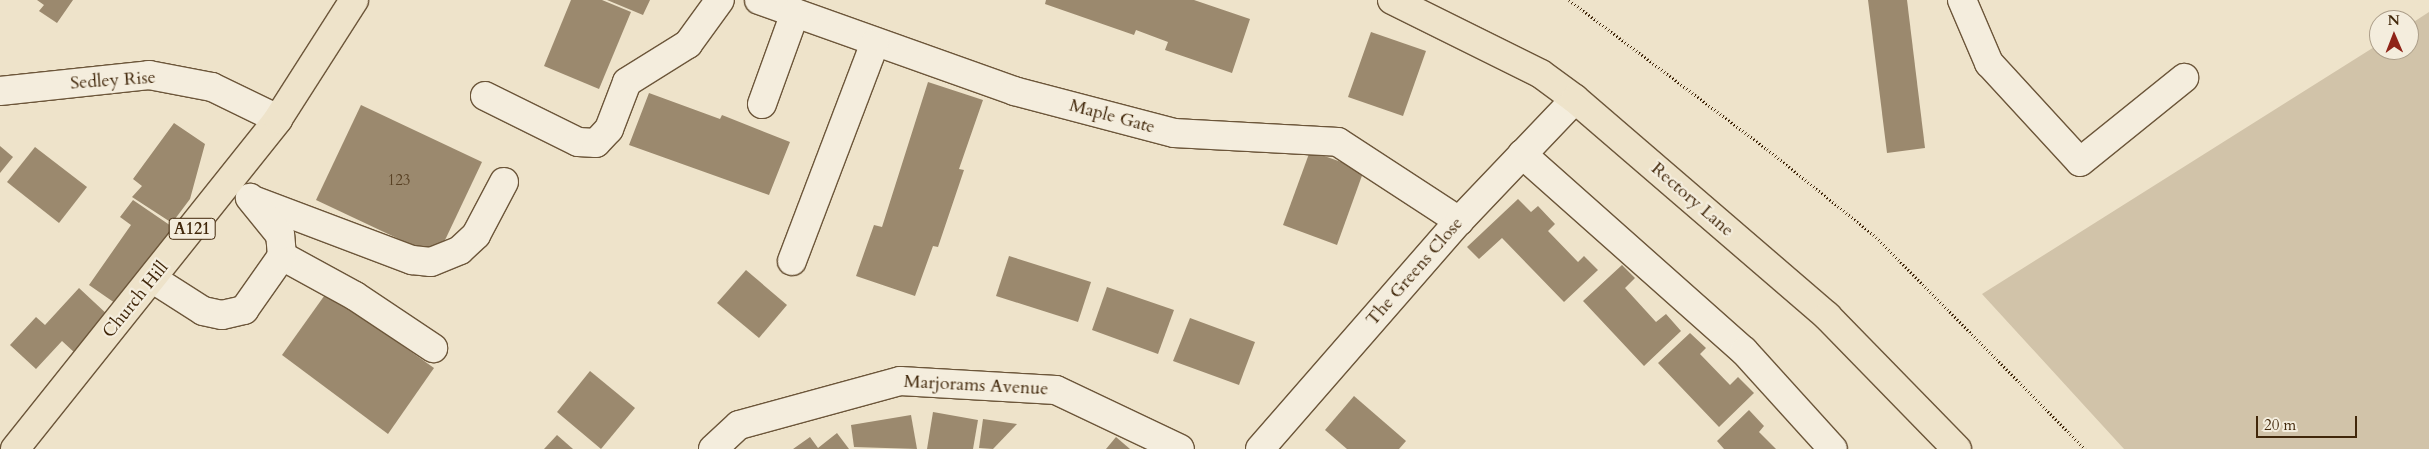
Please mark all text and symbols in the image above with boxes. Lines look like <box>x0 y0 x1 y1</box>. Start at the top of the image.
north arrow <box>2369 10 2419 60</box>
text: N <box>2388 11 2400 30</box>
street label: Sedley Rise <box>70 67 156 95</box>
street label: Maple Gate <box>1067 95 1157 139</box>
street label: Rectory Lane <box>1646 158 1738 242</box>
house number: 123 <box>387 172 411 190</box>
street label: The Greens Close <box>1362 213 1468 331</box>
road number: A121 <box>168 215 216 242</box>
street label: Church Hill <box>99 257 173 343</box>
street label: Marjorams Avenue <box>903 371 1049 401</box>
scale bar <box>2259 406 2360 438</box>
text: 20 m <box>2264 415 2296 435</box>

